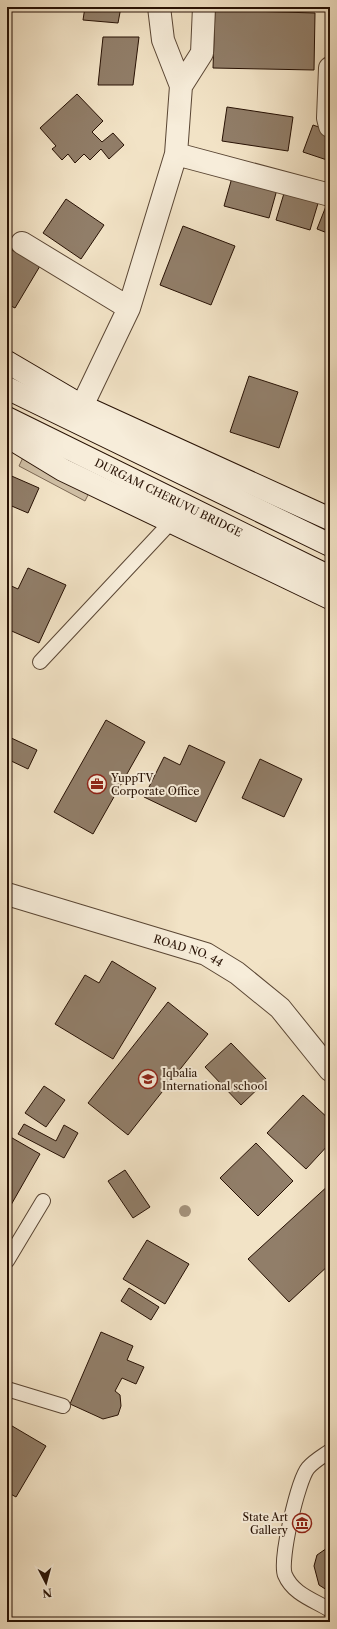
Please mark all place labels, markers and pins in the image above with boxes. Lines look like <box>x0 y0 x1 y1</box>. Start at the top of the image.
place label: YuppTV Corporate Office <box>110 771 199 798</box>
office icon: YuppTV Corporate Office <box>86 773 108 795</box>
place label: Iqbalia International school <box>162 1066 268 1093</box>
school or university icon: Iqbalia International school <box>137 1068 159 1090</box>
place label: State Art Gallery <box>243 1510 289 1537</box>
museum icon: State Art Gallery <box>291 1512 313 1534</box>

